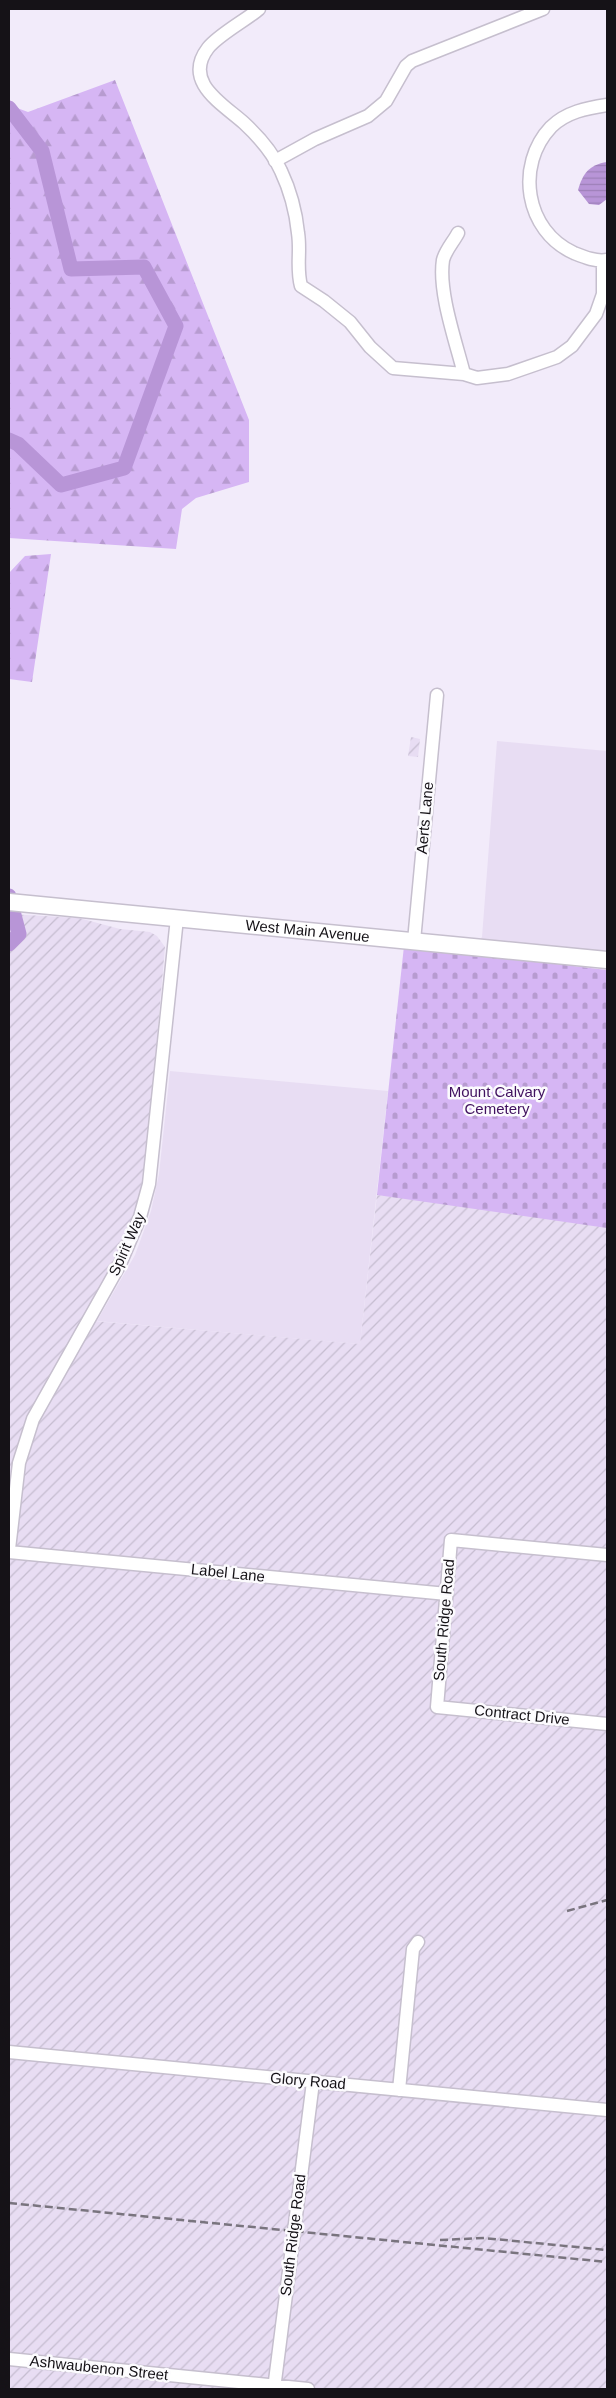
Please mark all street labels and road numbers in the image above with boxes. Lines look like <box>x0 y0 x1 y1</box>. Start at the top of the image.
street label: Aerts Lane <box>413 781 436 855</box>
street label: West Main Avenue <box>245 916 370 945</box>
street label: Spirit Way <box>105 1209 148 1278</box>
street label: South Ridge Road <box>430 1558 457 1682</box>
street label: Label Lane <box>190 1560 266 1585</box>
street label: Contract Drive <box>473 1701 571 1728</box>
street label: Glory Road <box>270 2069 347 2092</box>
street label: South Ridge Road <box>277 2173 308 2297</box>
street label: Ashwaubenon Street <box>29 2352 170 2383</box>

